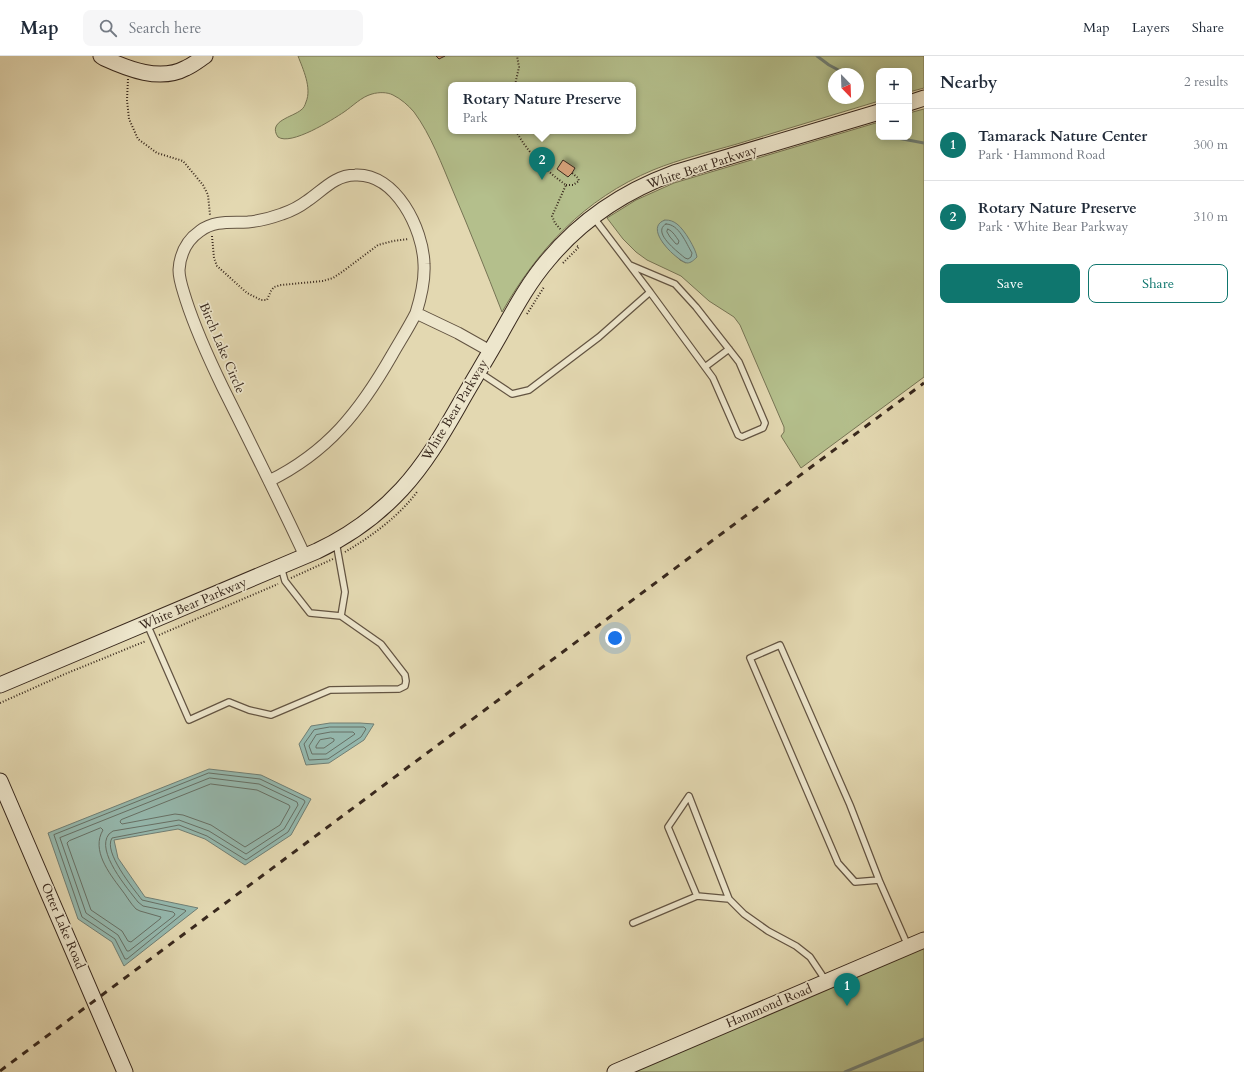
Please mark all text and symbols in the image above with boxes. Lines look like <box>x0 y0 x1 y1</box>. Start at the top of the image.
search box <box>83 10 363 46</box>
text: Map <box>20 15 59 41</box>
icon: search <box>97 17 119 39</box>
text: Search here <box>129 18 201 38</box>
text: Map <box>1083 18 1110 37</box>
text: Layers <box>1132 18 1170 37</box>
text: Share <box>1192 18 1224 37</box>
north arrow <box>828 68 864 104</box>
map controls <box>876 68 912 140</box>
button: + <box>876 68 912 104</box>
text: Nearby <box>940 71 997 94</box>
text: 2 results <box>1184 73 1228 91</box>
popup <box>448 82 636 134</box>
text: Rotary Nature Preserve <box>463 89 621 109</box>
button: − <box>876 104 912 140</box>
text: Park <box>463 109 488 127</box>
text: Tamarack Nature Center <box>978 126 1147 146</box>
text: 1 <box>950 136 956 154</box>
text: 300 m <box>1194 136 1228 154</box>
street label: White Bear Parkway <box>644 141 760 194</box>
text: Park · Hammond Road <box>978 146 1105 164</box>
pin: 2 <box>529 147 555 180</box>
text: Rotary Nature Preserve <box>978 198 1137 218</box>
text: 2 <box>950 208 956 226</box>
text: 310 m <box>1194 208 1228 226</box>
text: Park · White Bear Parkway <box>978 218 1128 236</box>
button: Save <box>940 264 1080 303</box>
button: Share <box>1088 264 1228 303</box>
street label: Birch Lake Circle <box>195 300 249 396</box>
street label: White Bear Parkway <box>417 356 492 465</box>
street label: White Bear Parkway <box>136 573 250 635</box>
your location <box>605 628 625 648</box>
street label: Otter Lake Road <box>37 880 89 972</box>
pin: 1 <box>834 973 860 1006</box>
street label: Hammond Road <box>723 980 815 1032</box>

